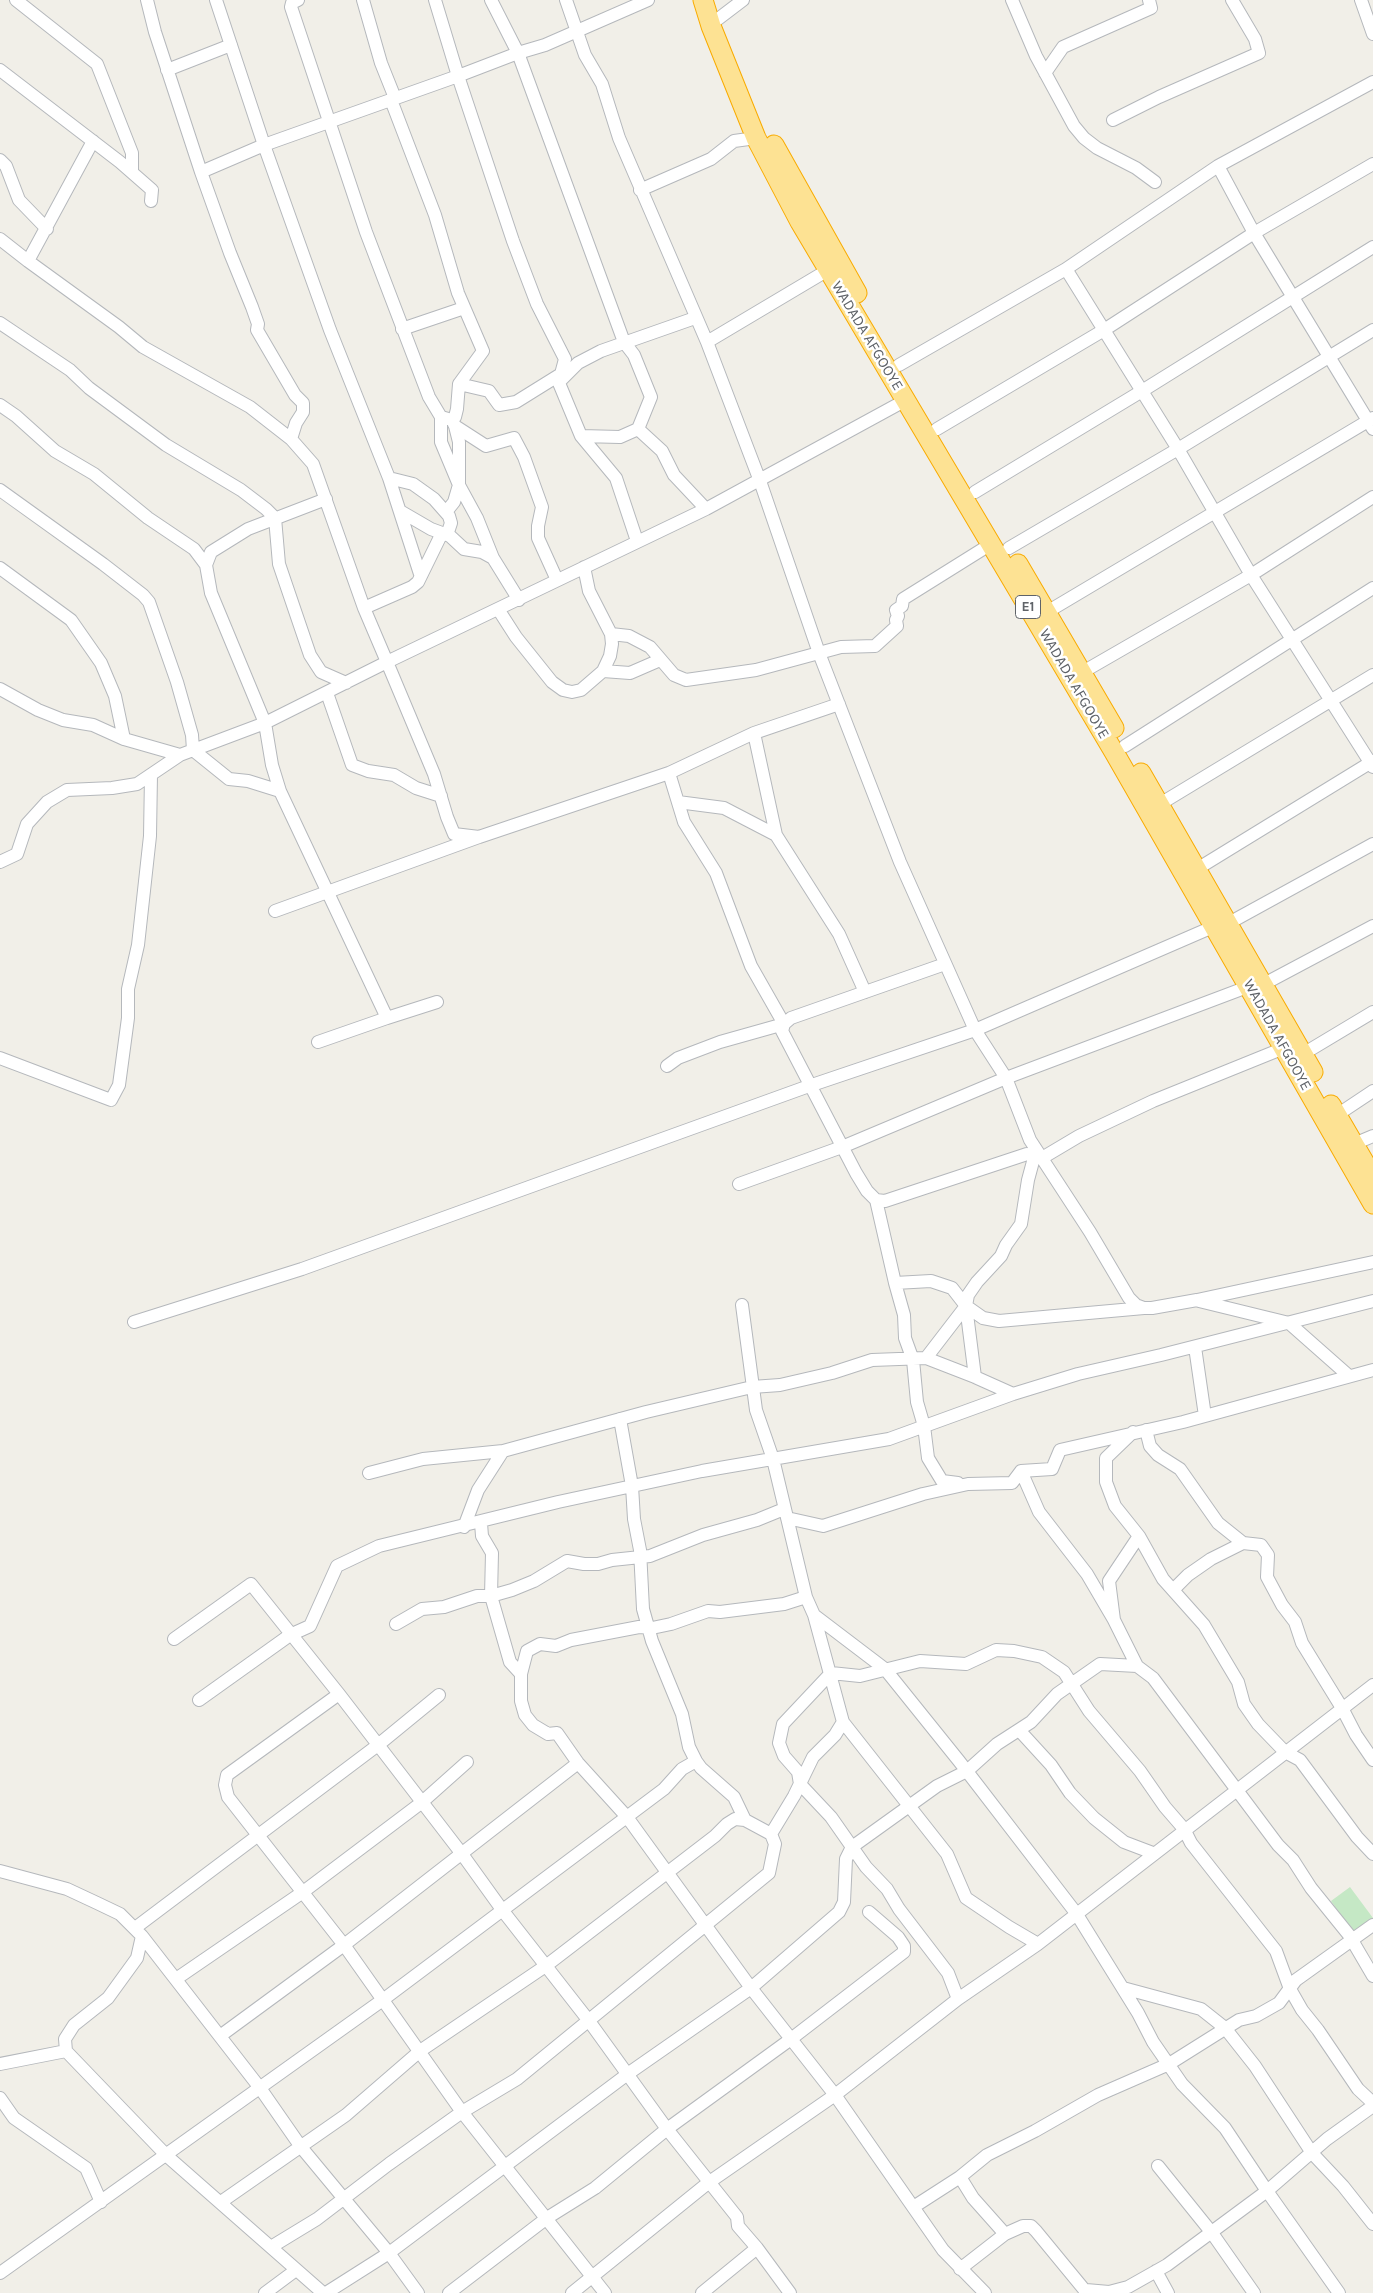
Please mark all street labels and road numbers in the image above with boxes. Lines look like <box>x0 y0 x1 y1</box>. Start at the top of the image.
street label: WADADA AFGOOYE <box>827 278 907 394</box>
road number: E1 <box>1016 596 1040 618</box>
street label: WADADA AFGOOYE <box>1035 626 1113 742</box>
street label: WADADA AFGOOYE <box>1239 976 1315 1094</box>

